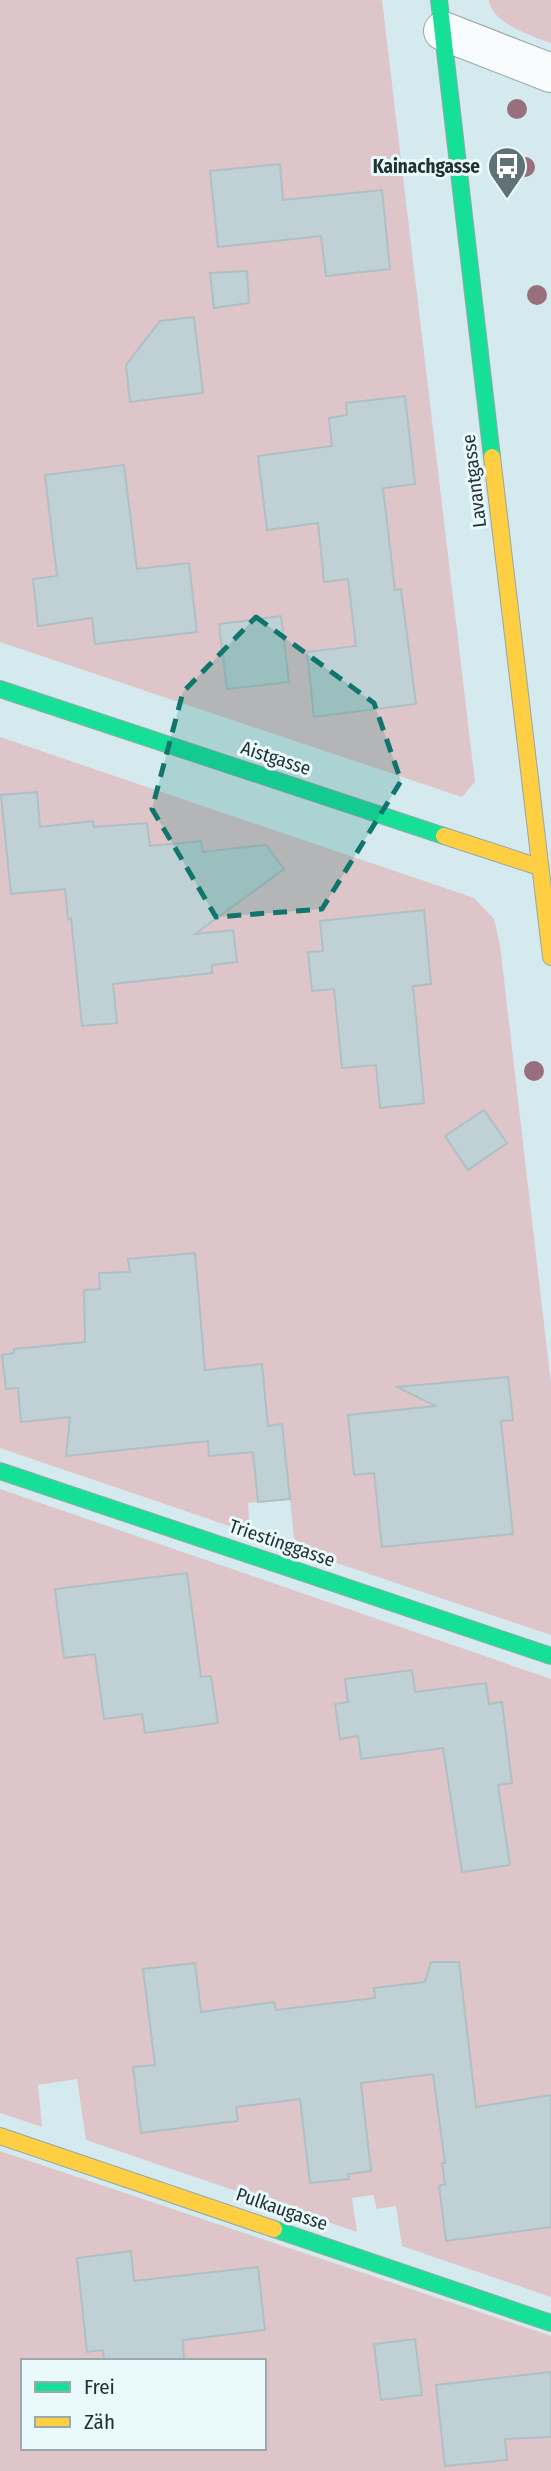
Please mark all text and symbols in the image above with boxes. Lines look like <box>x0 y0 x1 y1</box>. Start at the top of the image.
bus stop icon: Kainachgasse <box>486 145 528 200</box>
place label: Kainachgasse <box>373 155 480 178</box>
street label: Lavantgasse <box>457 433 491 529</box>
street label: Aistgasse <box>238 736 314 780</box>
street label: Triestinggasse <box>226 1514 338 1572</box>
street label: Pulkaugasse <box>233 2183 331 2235</box>
legend <box>21 2359 266 2450</box>
text: Frei <box>84 2374 115 2400</box>
text: Zäh <box>84 2409 115 2435</box>

